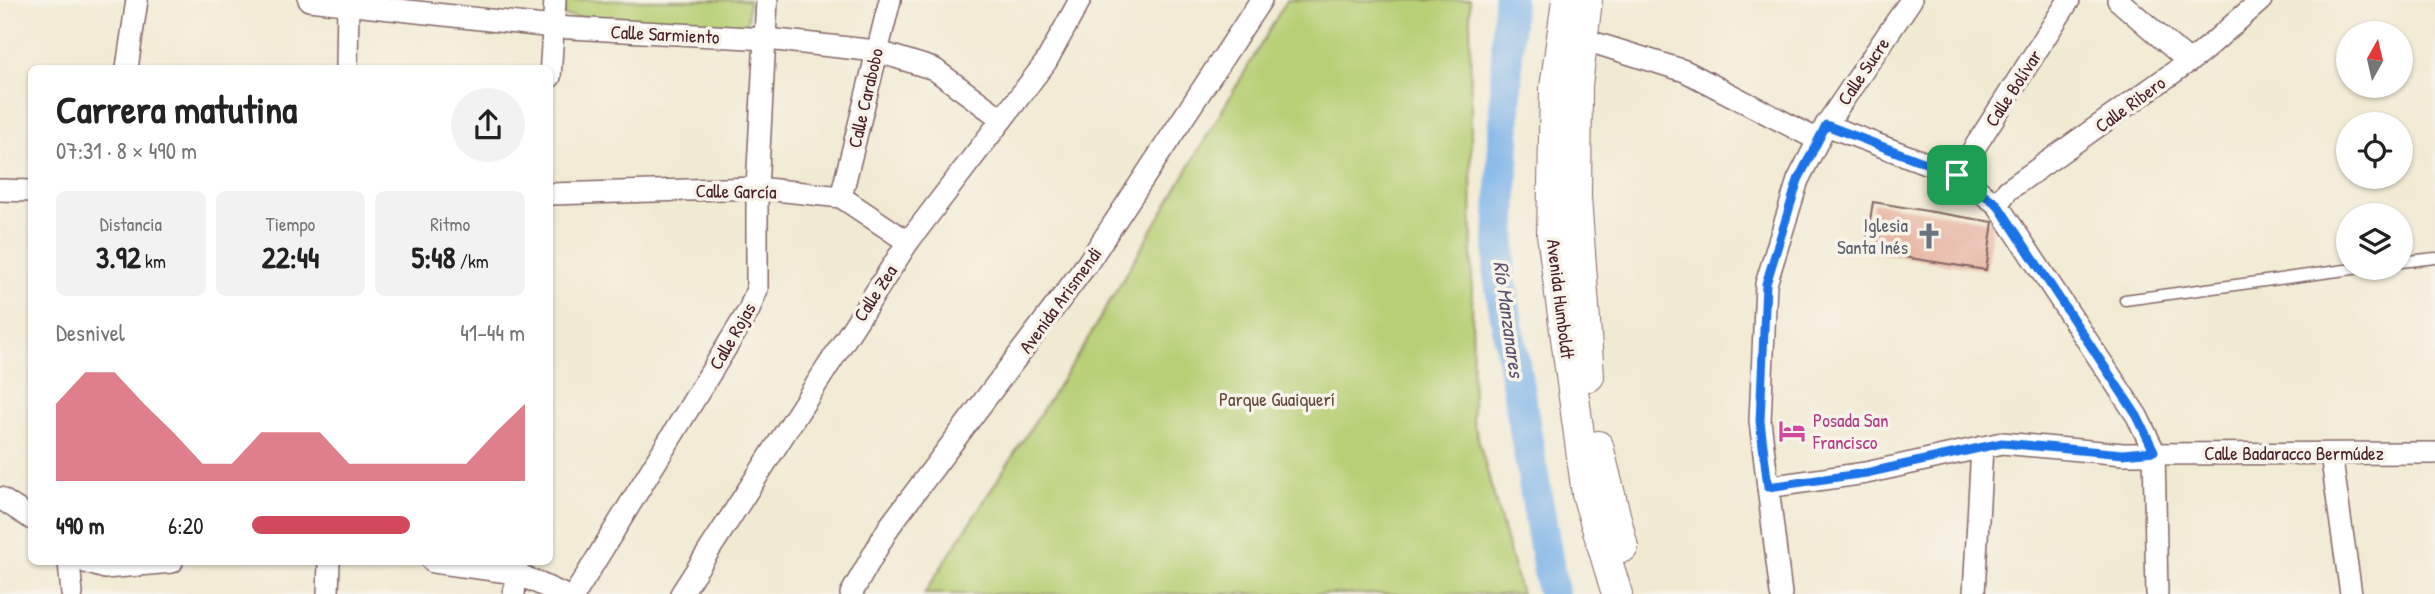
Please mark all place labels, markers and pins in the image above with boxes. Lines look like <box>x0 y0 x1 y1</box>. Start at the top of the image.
pin <box>1927 145 1987 205</box>
place label: Iglesia Santa Inés <box>1837 212 1909 260</box>
church icon: Iglesia Santa Inés <box>1914 221 1944 251</box>
place label: Posada San Francisco <box>1812 407 1889 455</box>
hotel icon: Posada San Francisco <box>1777 416 1807 446</box>

